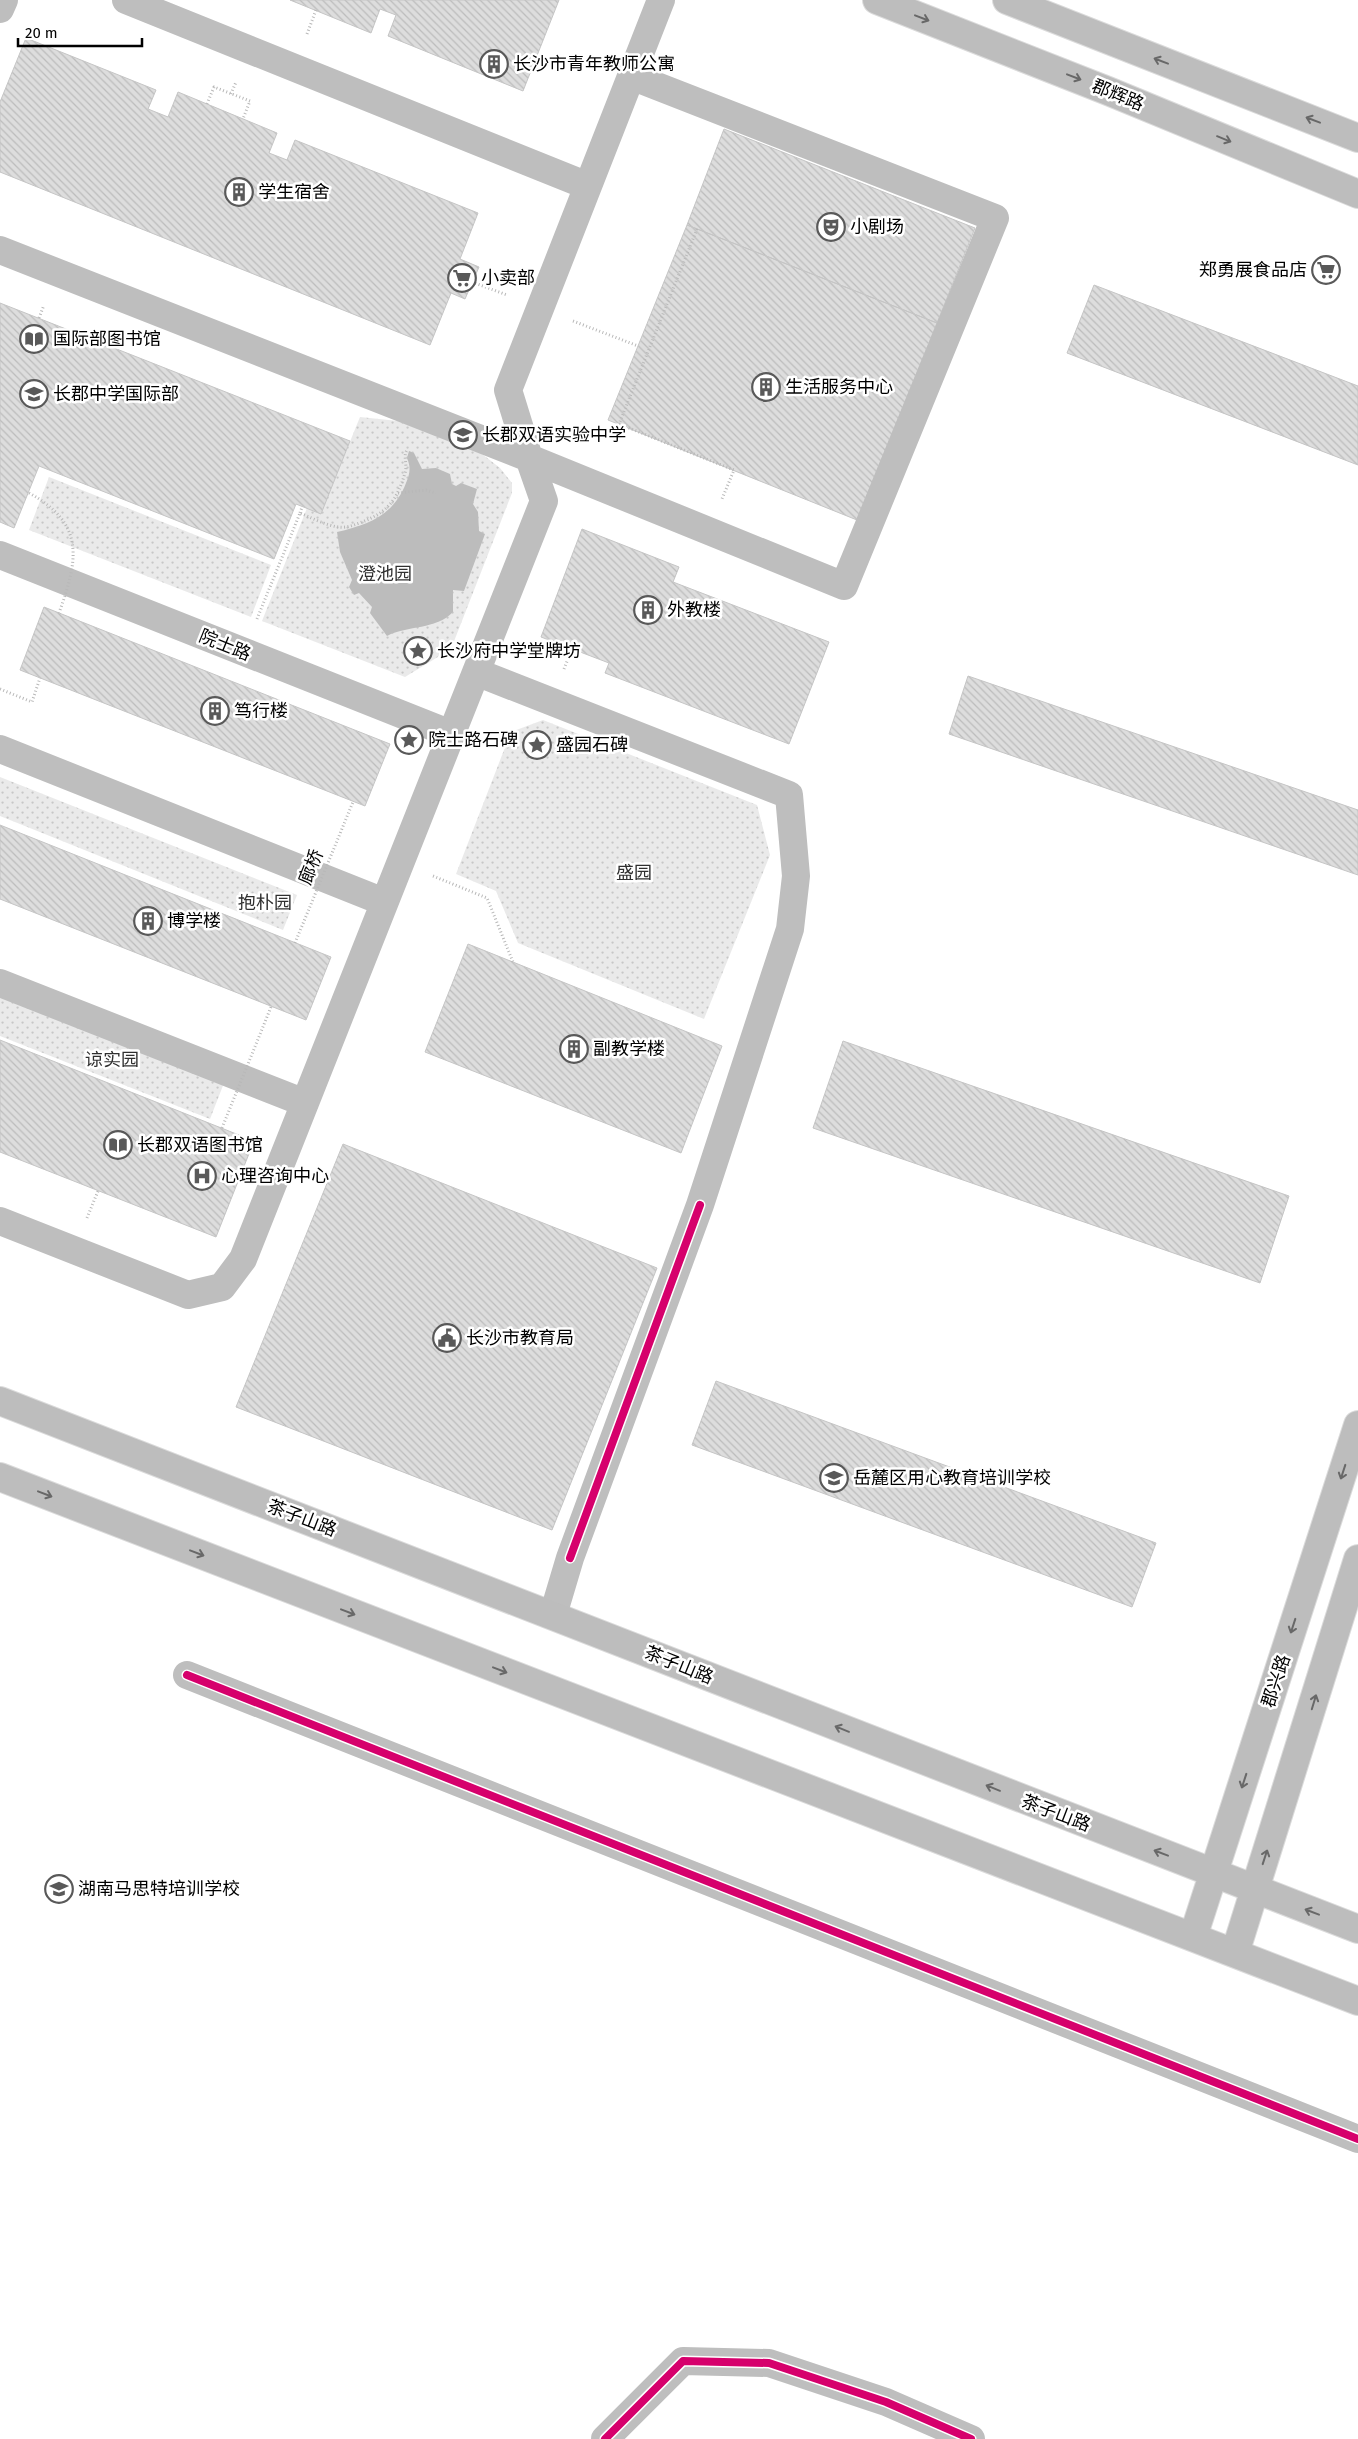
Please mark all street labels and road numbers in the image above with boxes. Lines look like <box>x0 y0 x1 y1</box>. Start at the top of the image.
street label: 郡辉路 <box>1089 75 1147 115</box>
street label: 院士路 <box>196 625 254 665</box>
street label: 廊桥 <box>294 846 328 888</box>
street label: 茶子山路 <box>264 1495 340 1541</box>
street label: 茶子山路 <box>642 1641 716 1689</box>
street label: 郡兴路 <box>1257 1652 1295 1710</box>
street label: 茶子山路 <box>1018 1790 1094 1836</box>

